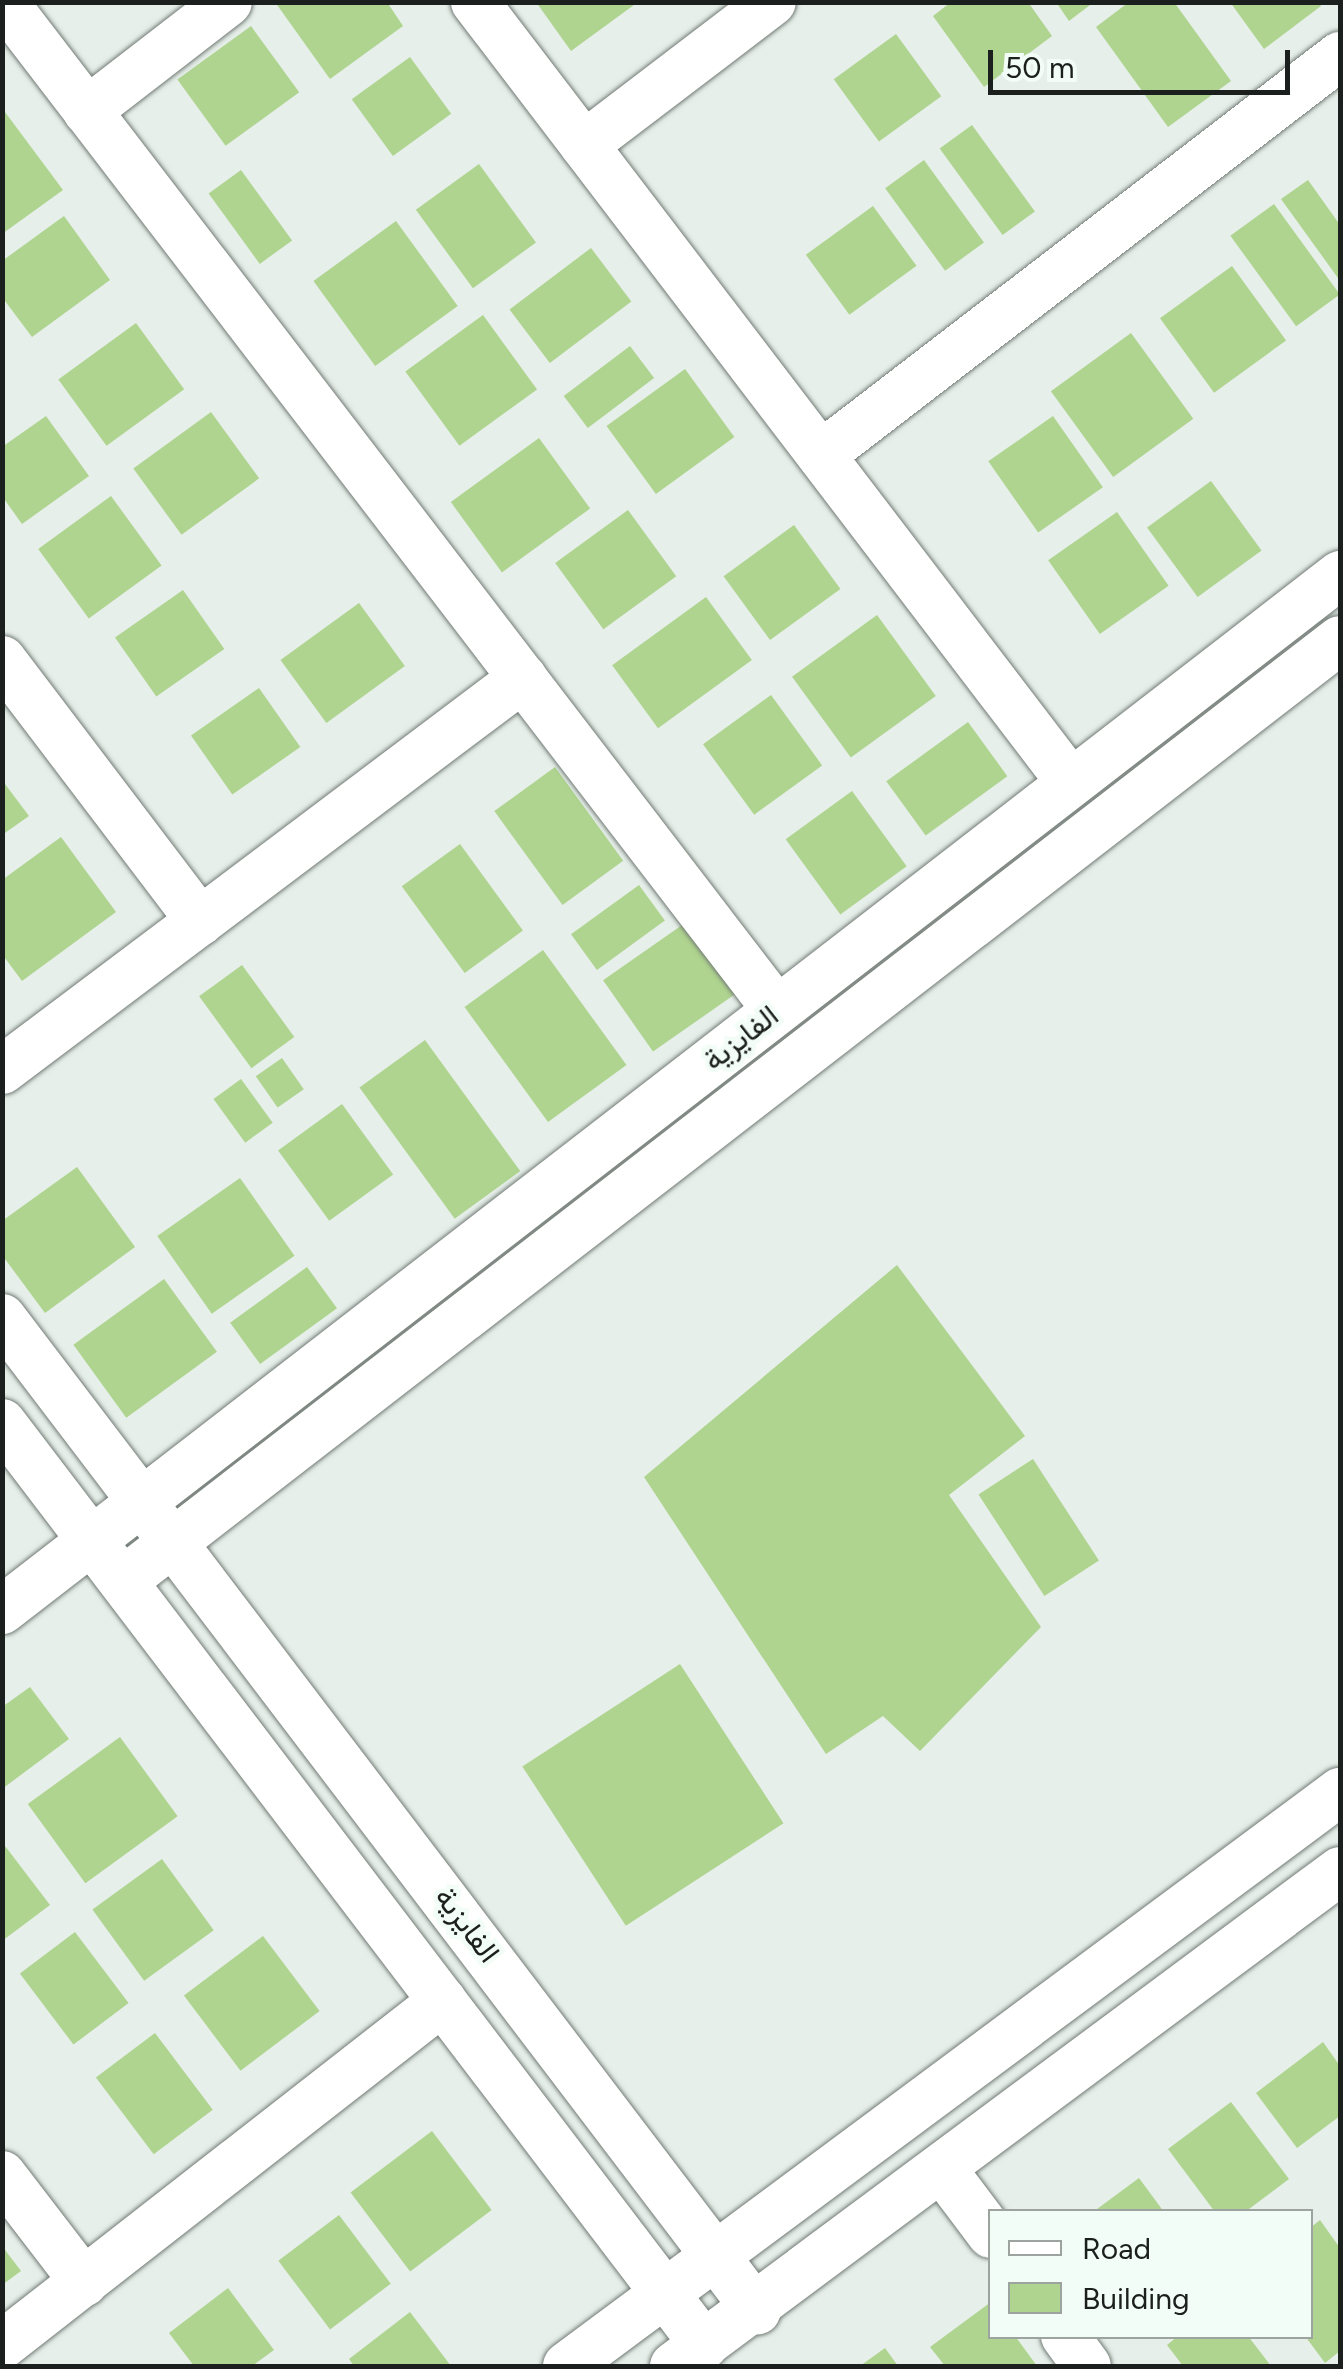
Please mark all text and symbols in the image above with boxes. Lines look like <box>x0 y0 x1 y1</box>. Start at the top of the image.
scale bar <box>993 30 1296 92</box>
text: 50 m <box>1005 49 1074 86</box>
street label: الفايزية <box>696 998 786 1078</box>
street label: الفايزية <box>427 1880 507 1970</box>
legend <box>988 2209 1313 2339</box>
text: Road <box>1082 2230 1151 2267</box>
text: Building <box>1082 2280 1190 2317</box>

